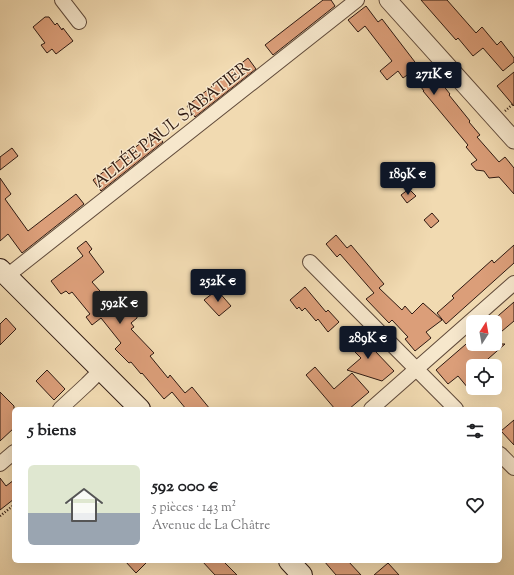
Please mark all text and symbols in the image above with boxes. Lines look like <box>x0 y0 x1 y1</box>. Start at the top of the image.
street label: ALLÉE PAUL SABATIER <box>89 56 256 194</box>
pin: 271K € <box>401 62 467 96</box>
text: 271K € <box>415 66 453 84</box>
pin: 189K € <box>375 162 441 196</box>
text: 189K € <box>389 166 427 184</box>
pin: 252K € <box>185 269 251 303</box>
text: 252K € <box>200 273 236 291</box>
pin: 592K € <box>87 291 153 325</box>
text: 592K € <box>101 295 139 313</box>
north arrow <box>466 315 502 351</box>
map controls <box>466 315 502 395</box>
pin: 289K € <box>335 326 401 360</box>
text: 289K € <box>348 330 388 348</box>
button: locate <box>466 359 502 395</box>
text: 5 biens <box>28 419 76 443</box>
icon: filters <box>464 420 486 442</box>
text: 592 000 € <box>152 475 219 499</box>
icon: home <box>60 481 108 529</box>
icon: heart <box>464 494 486 516</box>
text: 5 pièces · 143 m² <box>152 499 236 517</box>
text: Avenue de La Châtre <box>152 517 270 535</box>

